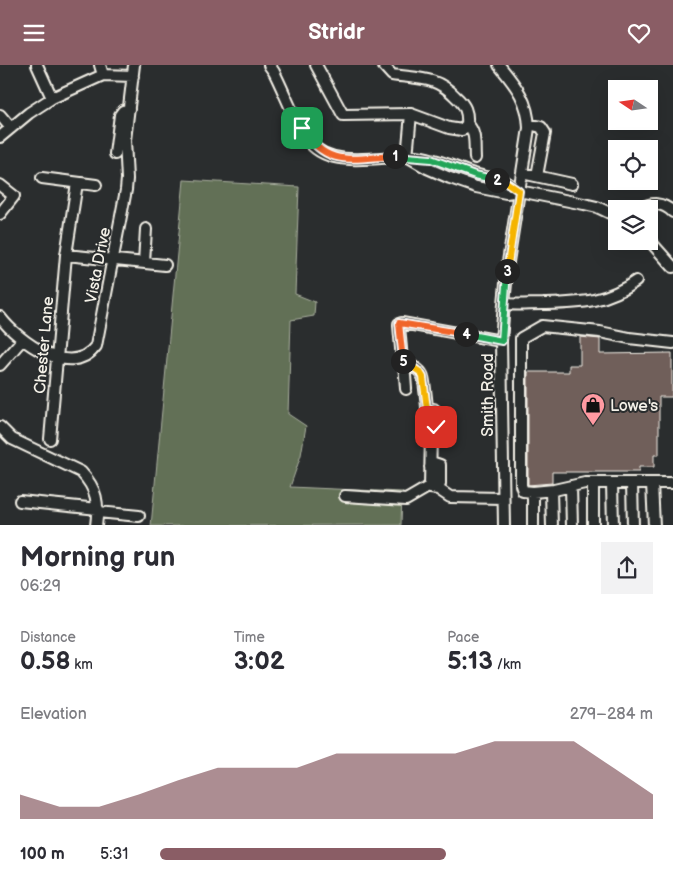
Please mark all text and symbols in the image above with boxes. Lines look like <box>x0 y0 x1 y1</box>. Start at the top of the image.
icon: menu <box>20 19 48 47</box>
text: Stridr <box>308 19 365 46</box>
icon: heart <box>625 19 653 47</box>
north arrow <box>608 80 658 130</box>
map controls <box>608 80 658 250</box>
pin <box>281 107 323 149</box>
icon: arrive <box>288 114 316 142</box>
button: locate <box>608 140 658 190</box>
pin: 1 <box>382 143 408 169</box>
text: 1 <box>393 148 398 165</box>
pin: 2 <box>484 167 510 193</box>
text: 2 <box>493 172 502 189</box>
button: layers <box>608 200 658 250</box>
street label: Vista Drive <box>82 225 115 305</box>
pin: 3 <box>494 259 520 283</box>
text: 3 <box>503 263 512 280</box>
street label: Chester Lane <box>31 295 58 395</box>
pin: 4 <box>454 321 478 347</box>
text: 4 <box>462 326 471 343</box>
pin: 5 <box>390 349 416 373</box>
text: 5 <box>399 353 408 370</box>
street label: Smith Road <box>479 353 498 437</box>
shop icon: Lowe's <box>580 392 606 426</box>
place label: Lowe's <box>610 397 658 416</box>
pin <box>415 406 457 448</box>
icon: check <box>422 413 450 441</box>
text: Morning run <box>20 541 175 574</box>
button: share <box>601 542 653 594</box>
text: 06:29 <box>20 577 61 596</box>
text: Distance <box>20 629 76 646</box>
text: Time <box>234 629 265 646</box>
text: Pace <box>447 629 479 646</box>
text: 0.58 <box>20 646 71 677</box>
text: 3:02 <box>234 646 285 677</box>
text: 5:13 <box>447 646 493 677</box>
text: km <box>71 656 93 673</box>
text: /km <box>493 656 521 673</box>
text: Elevation <box>20 705 87 724</box>
text: 279–284 m <box>570 705 653 724</box>
text: 100 m <box>20 845 65 864</box>
text: 5:31 <box>100 845 128 864</box>

